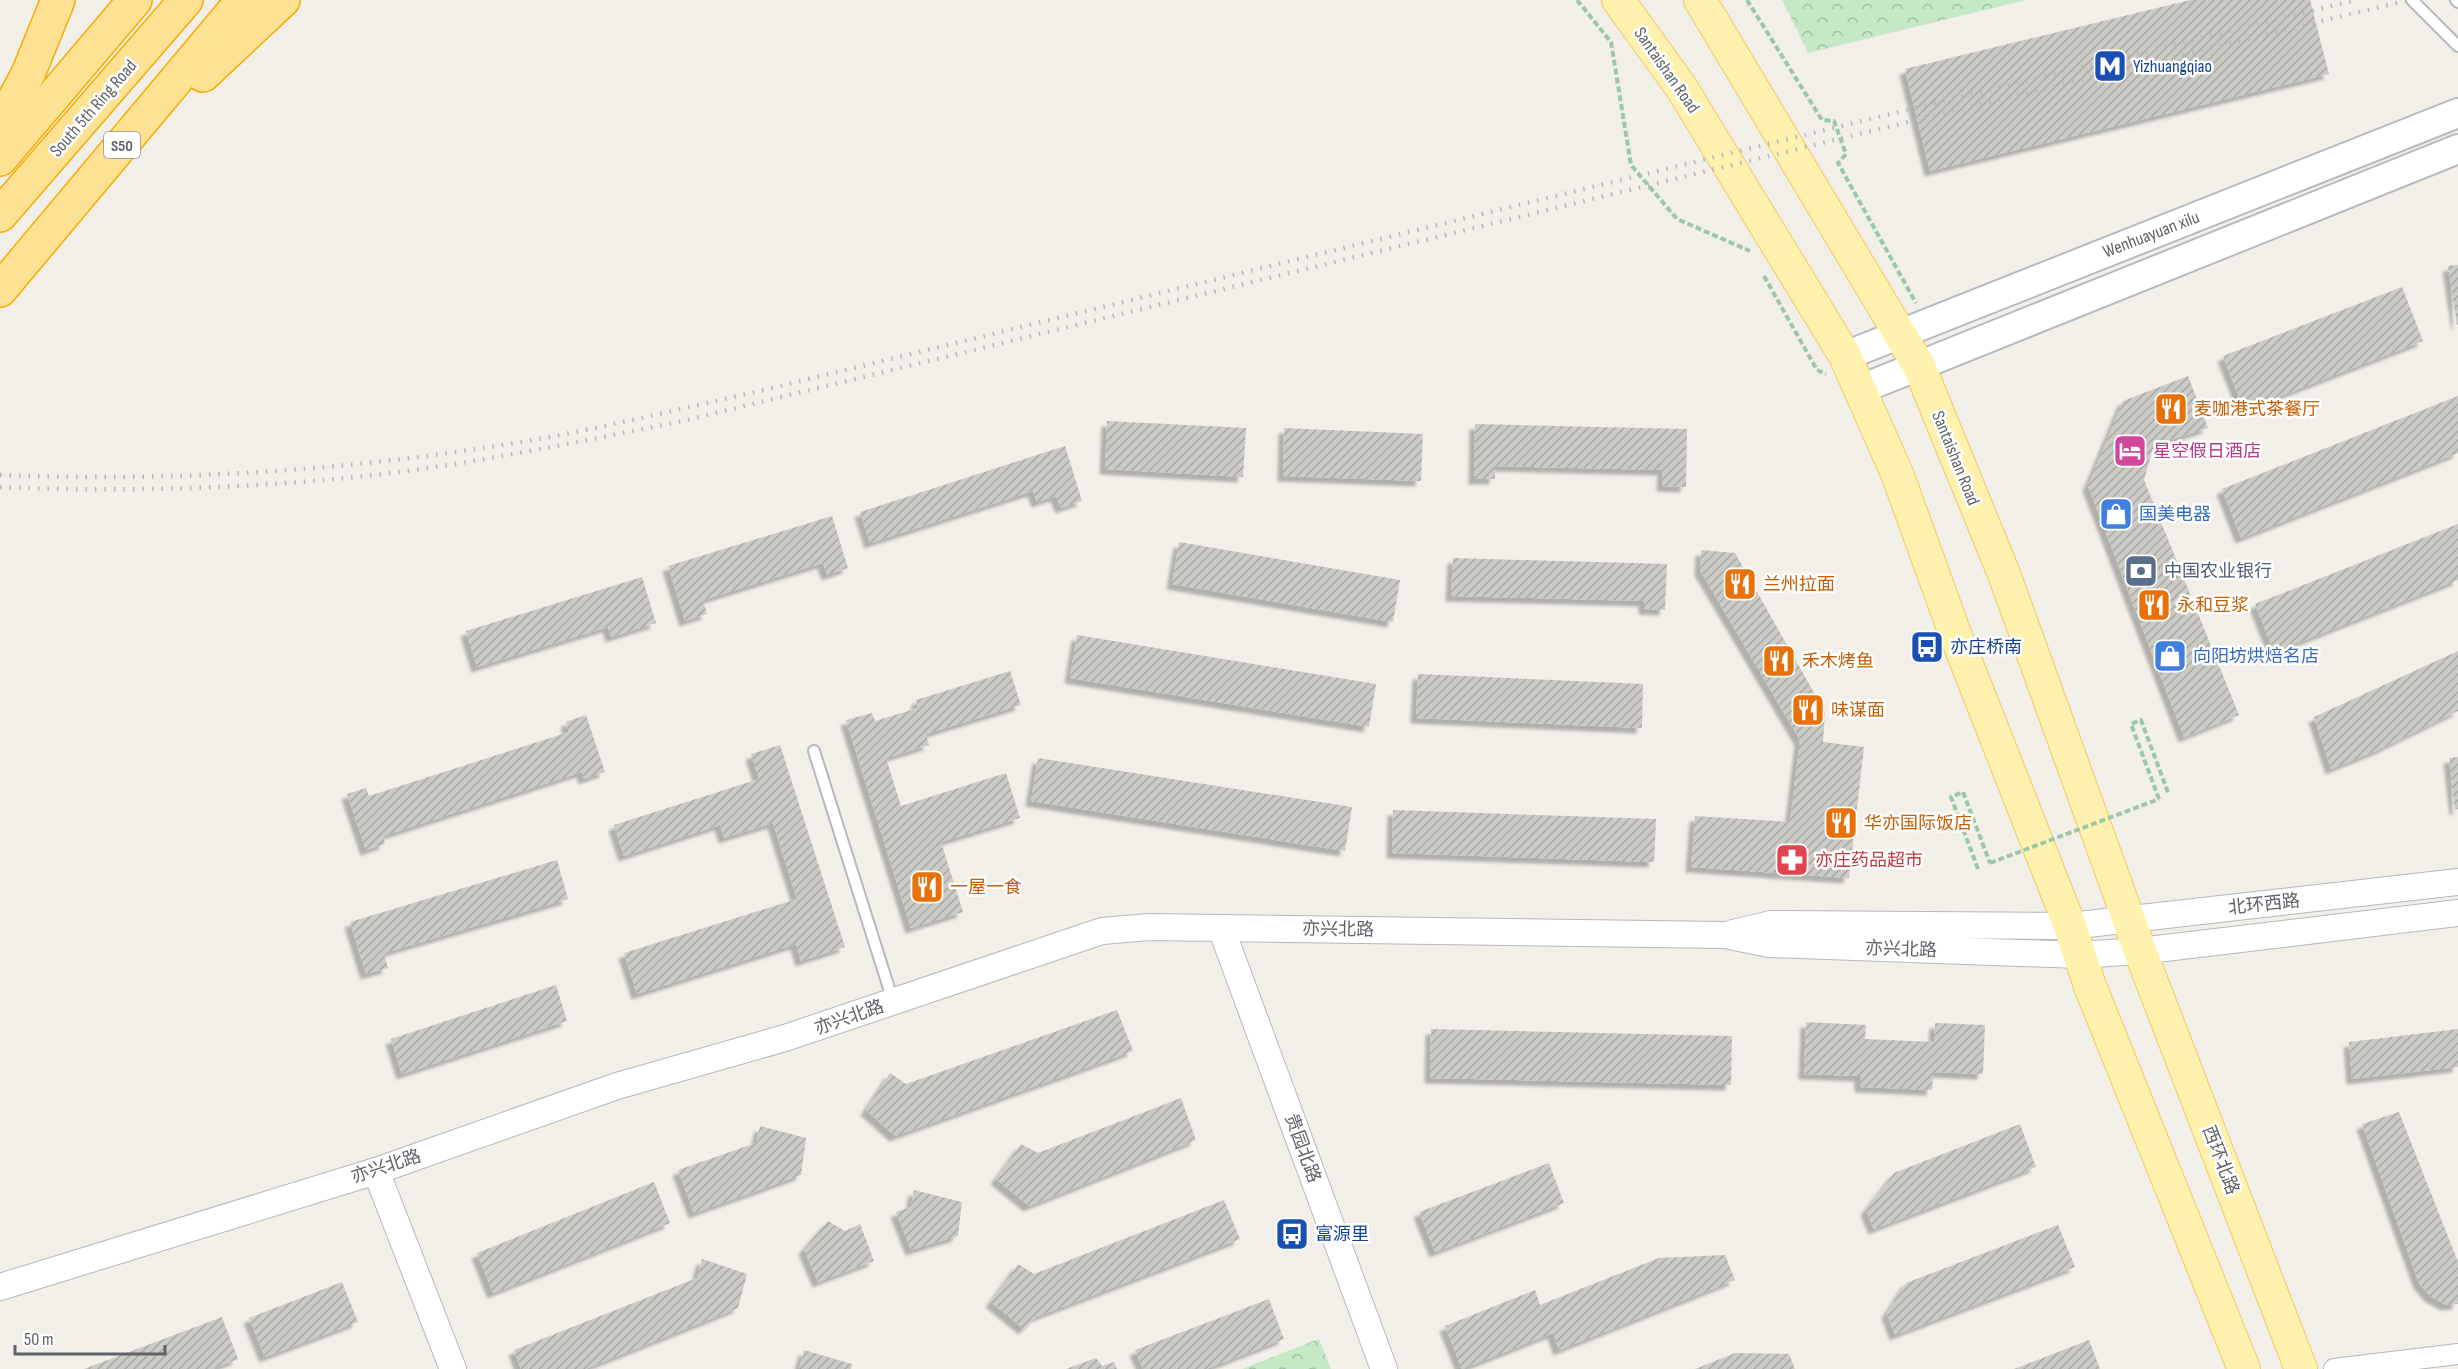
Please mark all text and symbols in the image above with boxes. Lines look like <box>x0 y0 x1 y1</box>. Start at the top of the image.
street label: Santaishan Road <box>1629 23 1704 117</box>
metro station icon: Yizhuangqiao <box>2092 48 2128 84</box>
street label: South 5th Ring Road <box>46 56 141 161</box>
place label: Yizhuangqiao <box>2133 56 2212 77</box>
road number: S50 <box>104 132 140 158</box>
street label: Wenhuayuan xilu <box>2100 207 2202 262</box>
restaurant icon: 麦咖港式茶餐厅 <box>2153 391 2189 427</box>
place label: 麦咖港式茶餐厅 <box>2194 399 2320 420</box>
street label: Santaishan Road <box>1927 408 1984 508</box>
hotel icon: 星空假日酒店 <box>2112 433 2148 469</box>
place label: 星空假日酒店 <box>2153 441 2261 462</box>
shop icon: 国美电器 <box>2098 496 2134 532</box>
place label: 国美电器 <box>2139 504 2211 525</box>
bank icon: 中国农业银行 <box>2123 553 2159 589</box>
place label: 中国农业银行 <box>2164 561 2272 582</box>
restaurant icon: 兰州拉面 <box>1722 566 1758 602</box>
place label: 兰州拉面 <box>1763 574 1835 595</box>
restaurant icon: 永和豆浆 <box>2136 587 2172 623</box>
place label: 永和豆浆 <box>2177 595 2249 616</box>
bus stop icon: 亦庄桥南 <box>1909 629 1945 665</box>
place label: 亦庄桥南 <box>1950 637 2022 658</box>
shop icon: 向阳坊烘焙名店 <box>2152 638 2188 674</box>
restaurant icon: 禾木烤鱼 <box>1761 643 1797 679</box>
place label: 向阳坊烘焙名店 <box>2193 646 2319 667</box>
place label: 禾木烤鱼 <box>1802 651 1874 672</box>
restaurant icon: 味谋面 <box>1790 692 1826 728</box>
place label: 味谋面 <box>1831 700 1885 721</box>
restaurant icon: 华亦国际饭店 <box>1823 805 1859 841</box>
place label: 华亦国际饭店 <box>1864 813 1972 834</box>
pharmacy icon: 亦庄药品超市 <box>1774 842 1810 878</box>
place label: 亦庄药品超市 <box>1815 850 1923 871</box>
restaurant icon: 一屋一食 <box>909 869 945 905</box>
place label: 一屋一食 <box>950 877 1022 898</box>
street label: 北环西路 <box>2227 890 2301 919</box>
street label: 亦兴北路 <box>1302 918 1374 941</box>
street label: 亦兴北路 <box>1865 938 1937 961</box>
street label: 亦兴北路 <box>812 996 887 1039</box>
street label: 贵园北路 <box>1280 1111 1325 1186</box>
street label: 西环北路 <box>2198 1123 2243 1198</box>
street label: 亦兴北路 <box>349 1145 424 1188</box>
bus stop icon: 富源里 <box>1274 1216 1310 1252</box>
place label: 富源里 <box>1315 1224 1369 1245</box>
scale bar <box>15 1318 165 1356</box>
text: 50 m <box>24 1329 54 1350</box>

